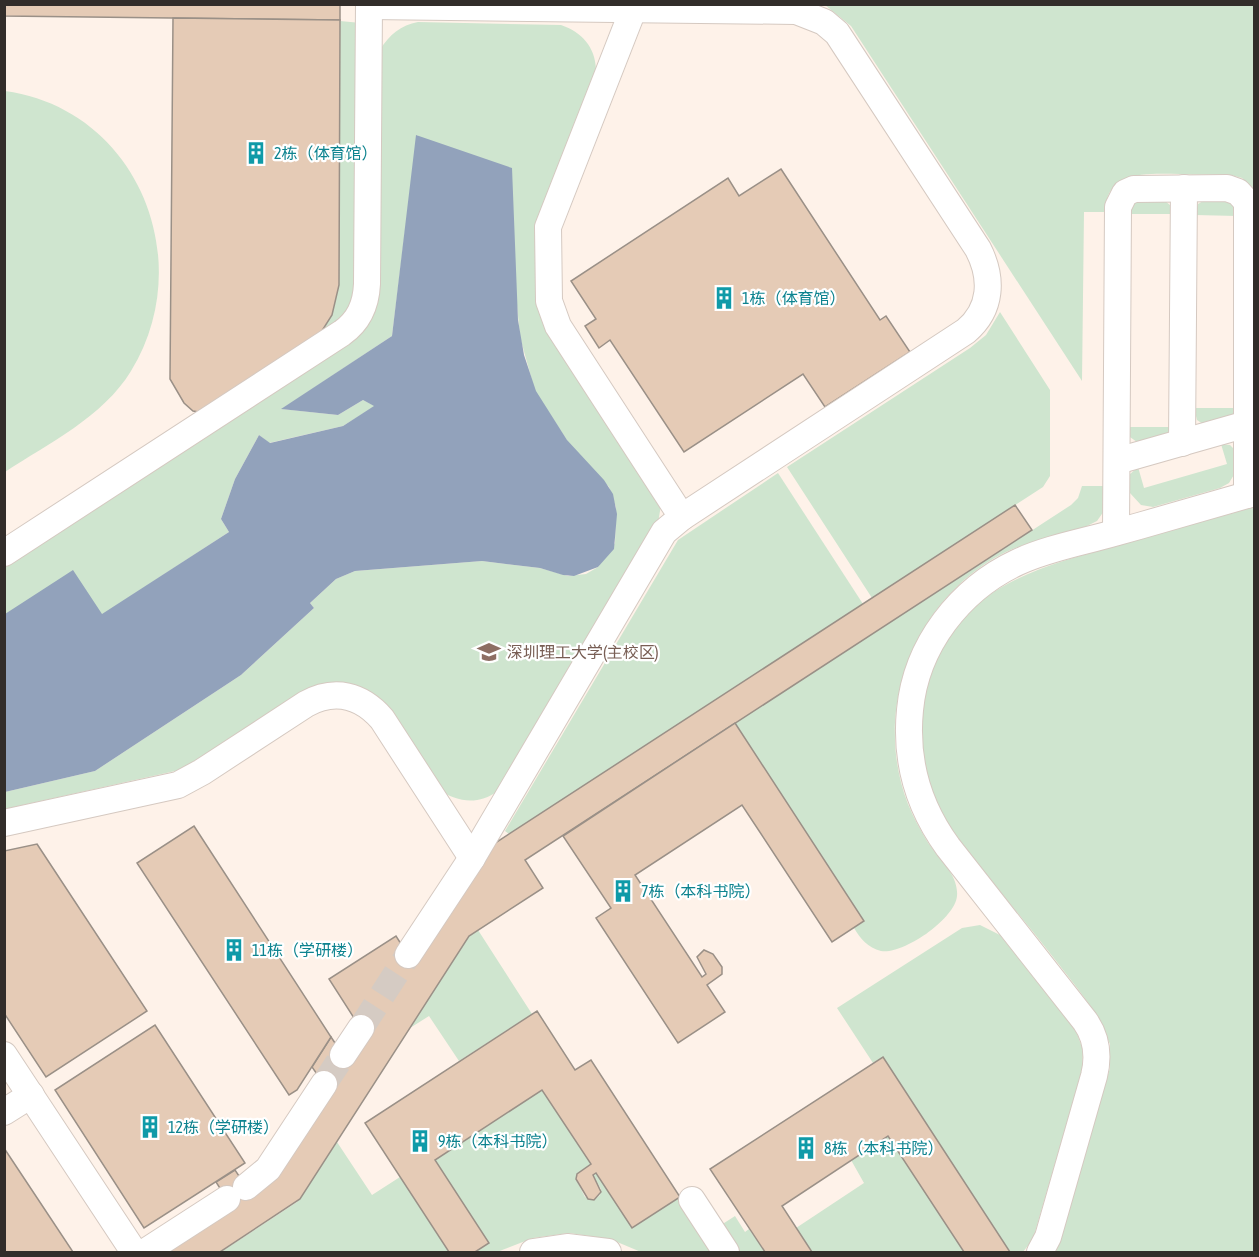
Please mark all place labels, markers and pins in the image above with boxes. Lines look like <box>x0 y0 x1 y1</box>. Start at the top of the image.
building icon: 2栋（体育馆） <box>243 140 269 166</box>
place label: 2栋（体育馆） <box>274 144 378 162</box>
building icon: 1栋（体育馆） <box>711 285 737 311</box>
place label: 1栋（体育馆） <box>742 289 846 307</box>
school or university icon: 深圳理工大学(主校区) <box>476 639 502 665</box>
place label: 深圳理工大学(主校区) <box>507 643 659 662</box>
building icon: 7栋（本科书院） <box>610 878 636 904</box>
place label: 7栋（本科书院） <box>641 882 761 900</box>
building icon: 11栋（学研楼） <box>221 937 247 963</box>
place label: 11栋（学研楼） <box>252 941 363 959</box>
building icon: 12栋（学研楼） <box>137 1114 163 1140</box>
place label: 12栋（学研楼） <box>168 1118 279 1136</box>
building icon: 9栋（本科书院） <box>407 1128 433 1154</box>
place label: 9栋（本科书院） <box>438 1132 558 1150</box>
building icon: 8栋（本科书院） <box>793 1135 819 1161</box>
place label: 8栋（本科书院） <box>824 1139 944 1157</box>

